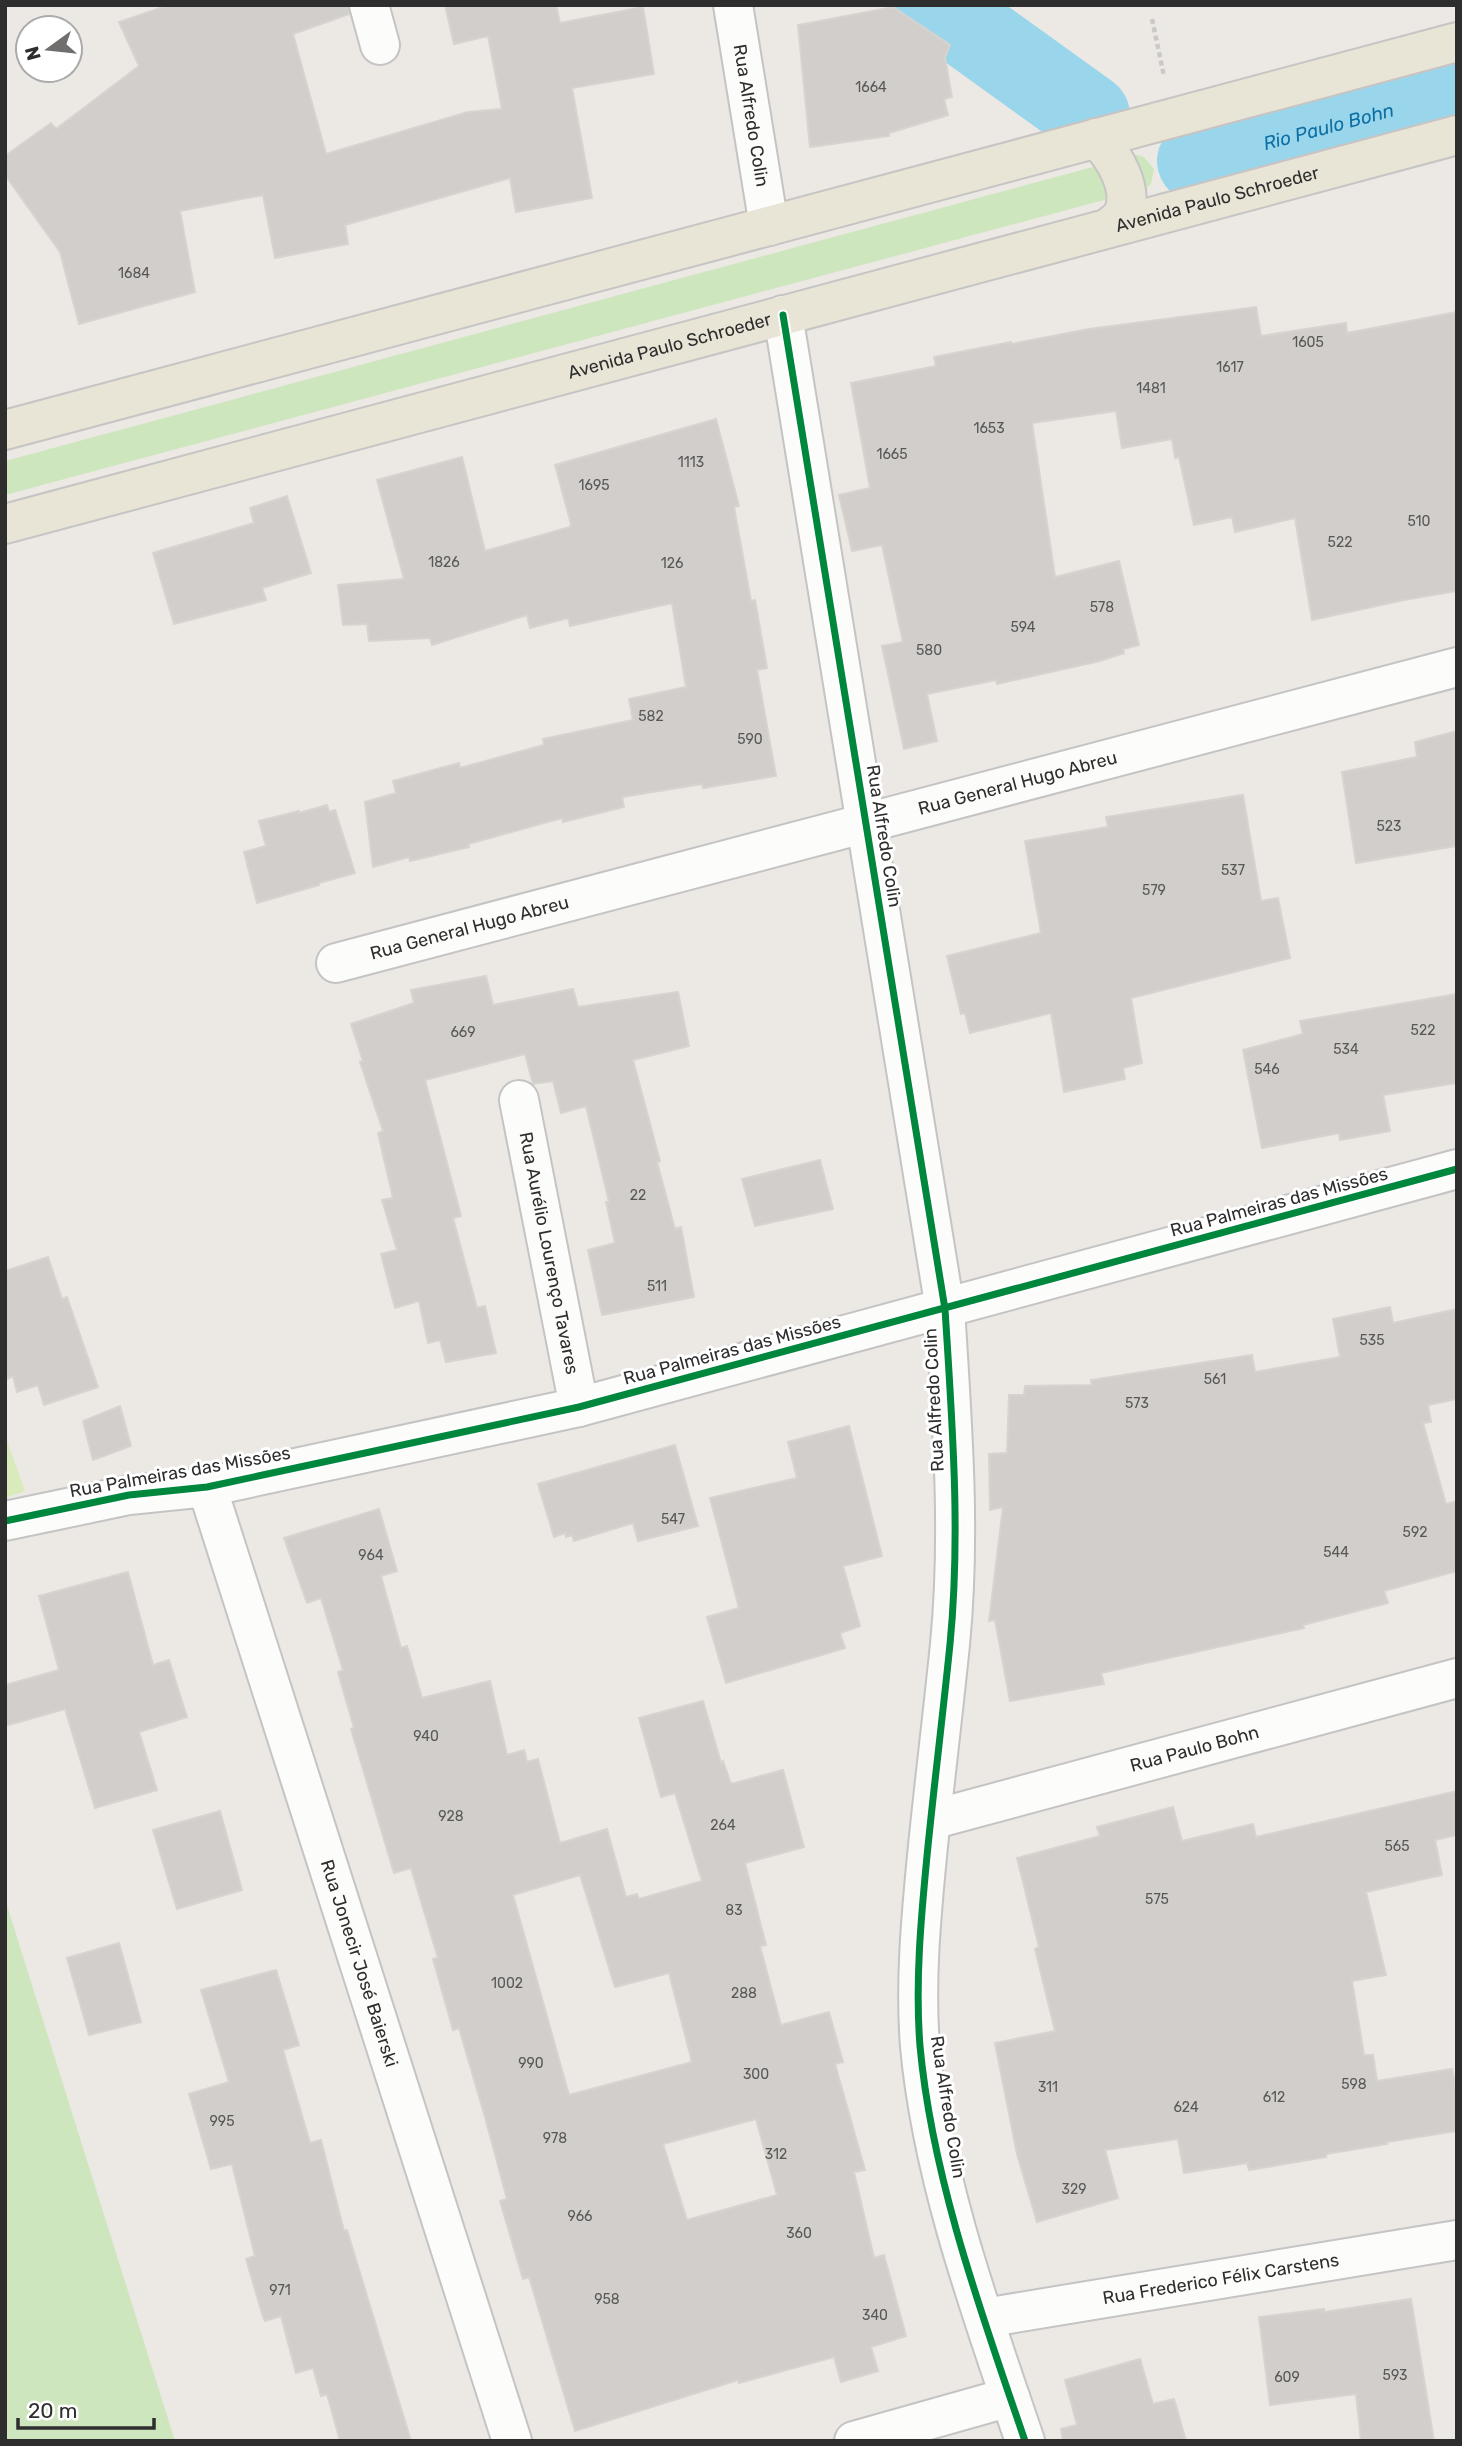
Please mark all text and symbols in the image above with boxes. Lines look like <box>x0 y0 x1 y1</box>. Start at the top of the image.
north arrow <box>14 14 84 84</box>
street label: Rua Alfredo Colin <box>729 43 773 188</box>
text: N <box>20 44 46 63</box>
house number: 1664 <box>855 79 887 96</box>
water label: Rio Paulo Bohn <box>1261 98 1397 155</box>
street label: Avenida Paulo Schroeder <box>1113 161 1322 237</box>
house number: 1684 <box>118 265 150 282</box>
street label: Avenida Paulo Schroeder <box>565 308 774 384</box>
house number: 1605 <box>1292 334 1324 351</box>
house number: 1617 <box>1216 359 1244 376</box>
house number: 1481 <box>1136 380 1166 397</box>
house number: 1653 <box>973 420 1005 437</box>
house number: 1665 <box>876 446 908 463</box>
house number: 1113 <box>678 454 704 471</box>
house number: 1695 <box>578 477 610 494</box>
house number: 510 <box>1408 513 1431 530</box>
house number: 522 <box>1328 534 1352 551</box>
house number: 1826 <box>428 554 460 571</box>
house number: 126 <box>661 555 683 572</box>
house number: 578 <box>1090 599 1114 616</box>
house number: 594 <box>1010 619 1036 636</box>
house number: 580 <box>916 642 942 659</box>
house number: 582 <box>638 708 664 725</box>
house number: 590 <box>737 731 763 748</box>
street label: Rua General Hugo Abreu <box>916 746 1120 820</box>
street label: Rua Alfredo Colin <box>862 763 906 909</box>
house number: 523 <box>1377 818 1401 835</box>
house number: 537 <box>1221 862 1245 879</box>
house number: 579 <box>1142 882 1166 899</box>
street label: Rua General Hugo Abreu <box>368 891 571 965</box>
house number: 522 <box>1411 1022 1435 1039</box>
house number: 669 <box>450 1024 476 1041</box>
house number: 534 <box>1333 1041 1359 1058</box>
house number: 546 <box>1254 1061 1280 1078</box>
street label: Rua Aurélio Lourenço Tavares <box>514 1130 583 1376</box>
street label: Rua Palmeiras das Missões <box>1168 1162 1390 1242</box>
house number: 22 <box>630 1187 646 1204</box>
house number: 511 <box>647 1278 667 1295</box>
street label: Rua Palmeiras das Missões <box>621 1310 843 1390</box>
street label: Rua Alfredo Colin <box>919 1328 949 1472</box>
house number: 535 <box>1359 1332 1385 1349</box>
house number: 561 <box>1204 1371 1226 1388</box>
house number: 573 <box>1125 1395 1149 1412</box>
street label: Rua Palmeiras das Missões <box>68 1442 292 1502</box>
house number: 547 <box>661 1511 685 1528</box>
house number: 592 <box>1403 1524 1427 1541</box>
house number: 544 <box>1323 1544 1349 1561</box>
house number: 964 <box>358 1547 384 1564</box>
street label: Rua Paulo Bohn <box>1128 1721 1261 1777</box>
house number: 940 <box>413 1728 439 1745</box>
house number: 928 <box>438 1808 464 1825</box>
house number: 264 <box>710 1817 736 1834</box>
house number: 565 <box>1384 1838 1410 1855</box>
street label: Rua Jonecir José Baierski <box>316 1857 403 2070</box>
house number: 575 <box>1145 1891 1169 1908</box>
house number: 83 <box>725 1902 743 1919</box>
house number: 1002 <box>491 1975 523 1992</box>
house number: 288 <box>731 1985 757 2002</box>
street label: Rua Alfredo Colin <box>926 2034 970 2180</box>
house number: 990 <box>518 2055 544 2072</box>
house number: 300 <box>743 2066 769 2083</box>
house number: 598 <box>1341 2076 1367 2093</box>
house number: 311 <box>1038 2079 1058 2096</box>
house number: 612 <box>1263 2089 1285 2106</box>
house number: 624 <box>1173 2099 1199 2116</box>
house number: 995 <box>210 2113 234 2130</box>
house number: 978 <box>543 2130 567 2147</box>
house number: 312 <box>765 2146 787 2163</box>
house number: 329 <box>1062 2181 1086 2198</box>
house number: 966 <box>567 2208 593 2225</box>
house number: 360 <box>786 2225 812 2242</box>
street label: Rua Frederico Félix Carstens <box>1101 2249 1341 2309</box>
house number: 971 <box>269 2282 291 2299</box>
house number: 958 <box>594 2291 620 2308</box>
house number: 340 <box>862 2307 888 2324</box>
house number: 593 <box>1383 2367 1407 2384</box>
house number: 609 <box>1274 2369 1300 2386</box>
scale bar <box>18 2386 154 2430</box>
text: 20 m <box>28 2398 77 2423</box>

